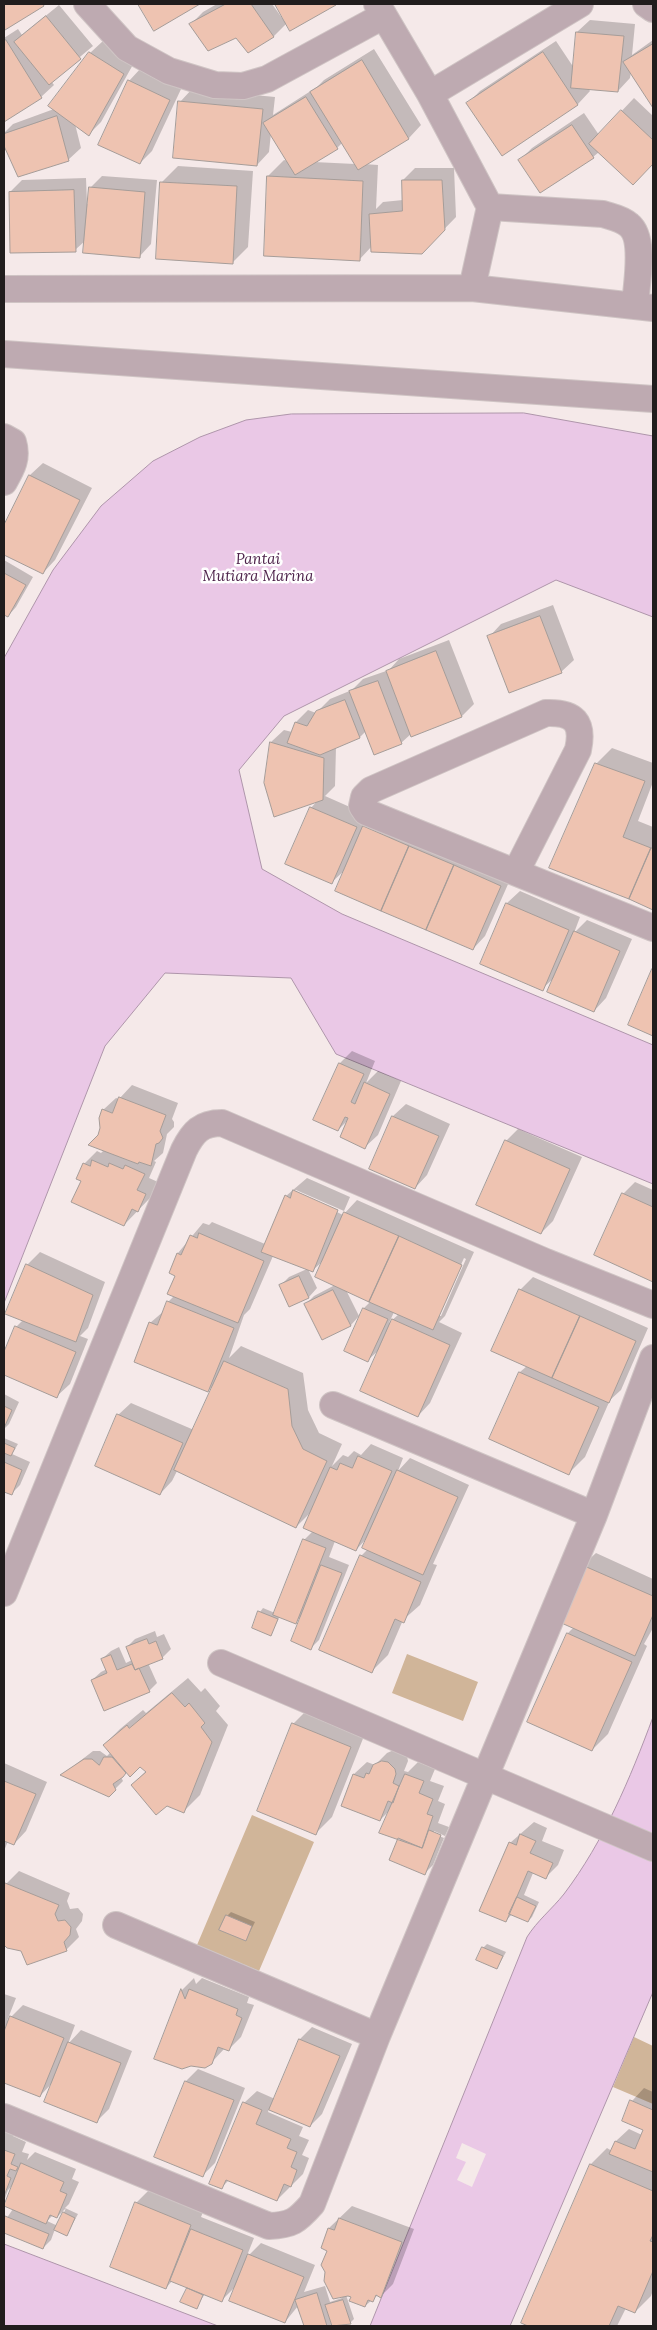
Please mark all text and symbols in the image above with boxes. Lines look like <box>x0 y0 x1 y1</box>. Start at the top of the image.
water label: Pantai Mutiara Marina <box>203 551 313 586</box>

